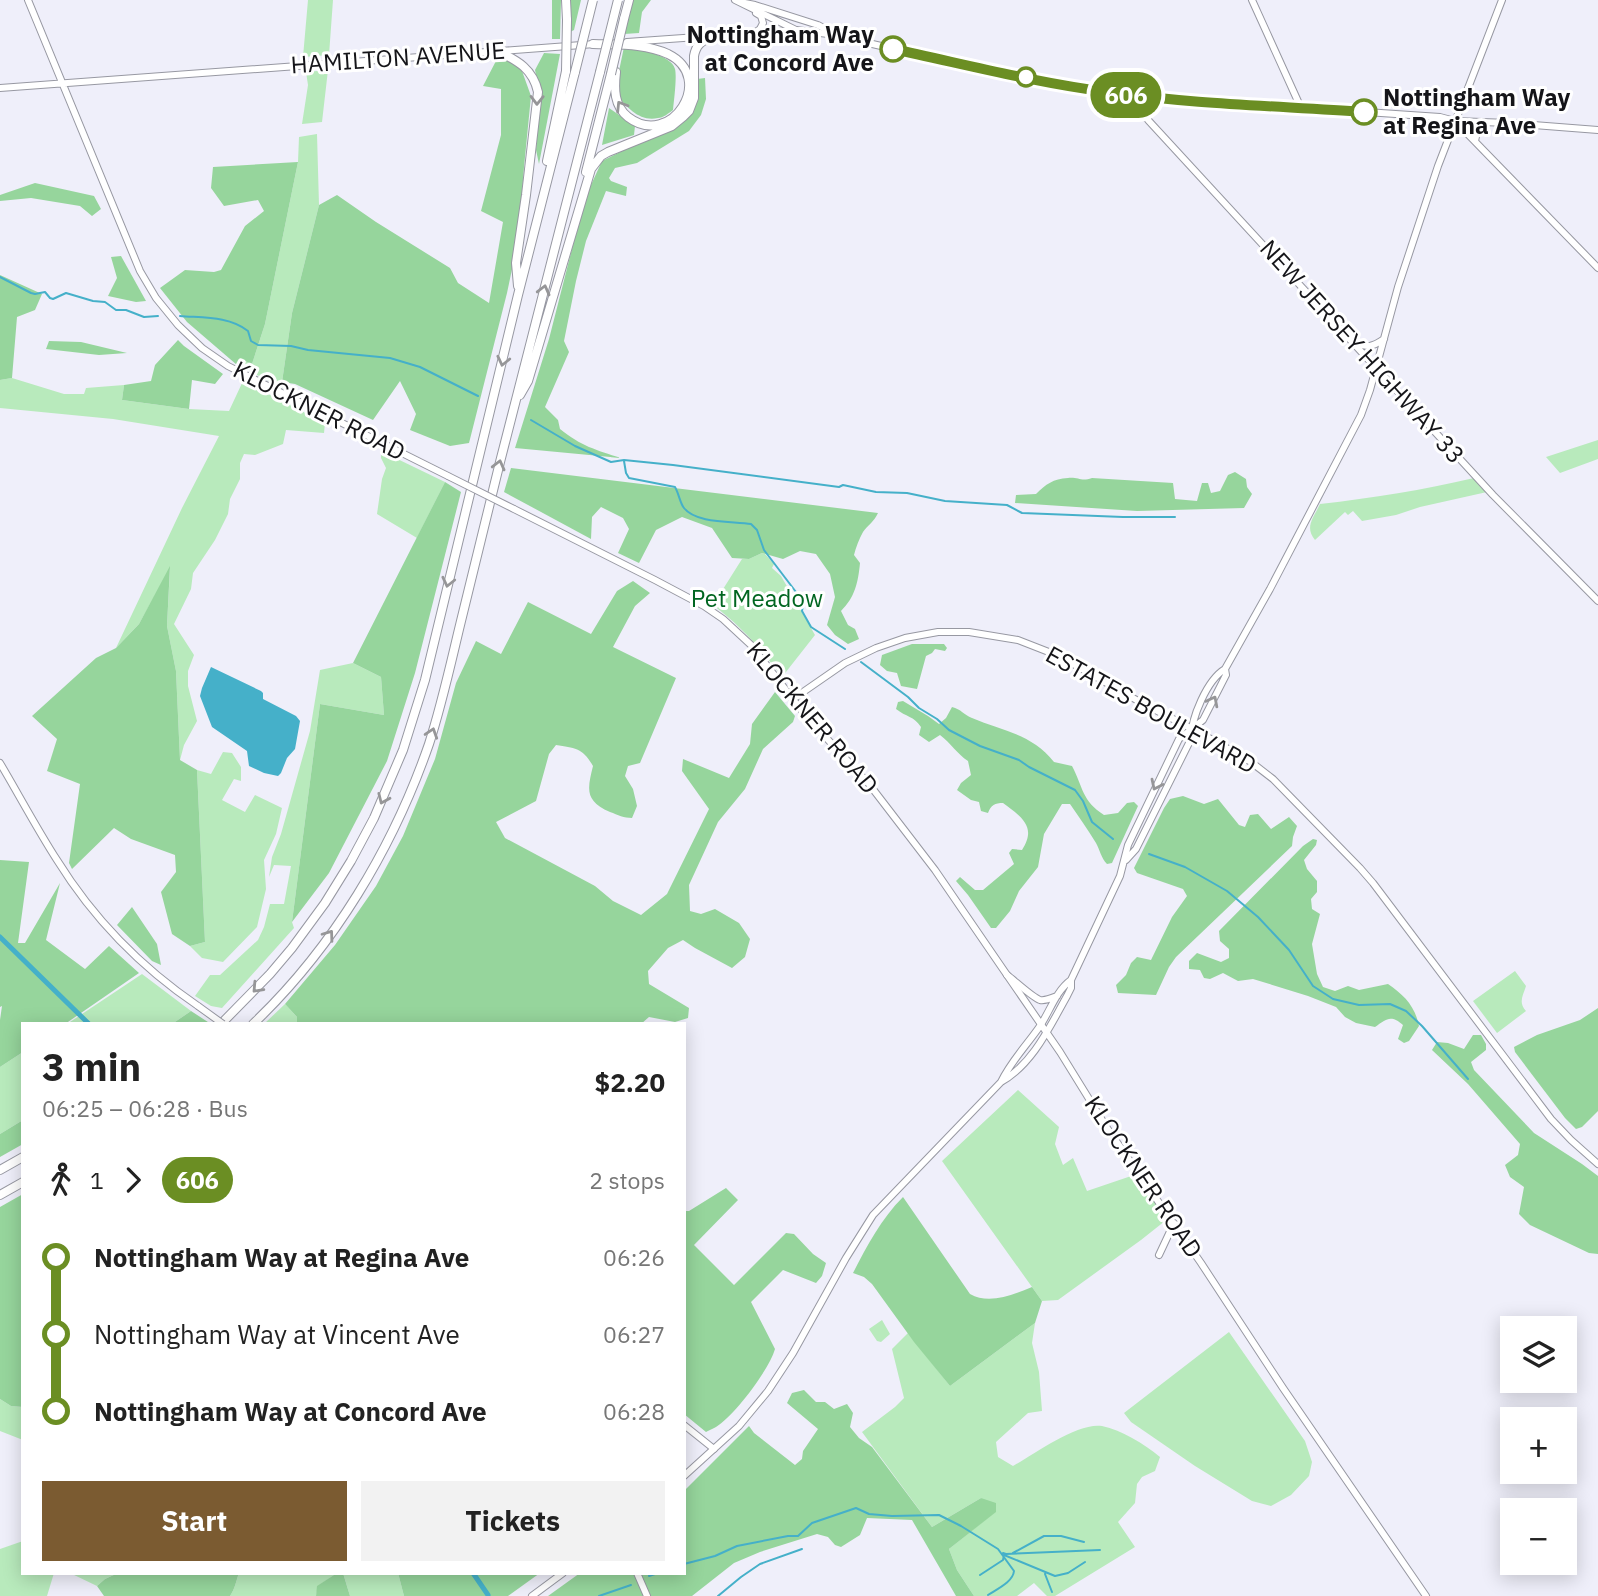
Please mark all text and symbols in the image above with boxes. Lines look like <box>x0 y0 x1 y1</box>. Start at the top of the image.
place label: Nottingham Way at Concord Ave <box>687 18 874 78</box>
street label: HAMILTON AVENUE <box>290 34 506 80</box>
marker: Nottingham Way at Concord Ave <box>880 36 906 62</box>
unlabelled marker <box>1016 67 1036 87</box>
line badge: 606 <box>1086 72 1166 118</box>
text: 606 <box>1104 79 1148 111</box>
place label: Nottingham Way at Regina Ave <box>1383 81 1571 141</box>
one-way arrow <box>529 95 544 106</box>
marker: Nottingham Way at Regina Ave <box>1351 99 1377 125</box>
one-way arrow <box>617 101 630 114</box>
street label: NEW JERSEY HIGHWAY 33 <box>1253 232 1472 470</box>
one-way arrow <box>536 284 550 296</box>
street label: KLOCKNER ROAD <box>228 353 411 467</box>
one-way arrow <box>496 355 511 367</box>
one-way arrow <box>491 459 505 471</box>
one-way arrow <box>442 576 456 588</box>
park label: Pet Meadow <box>691 582 823 614</box>
street label: KLOCKNER ROAD <box>740 635 886 800</box>
street label: ESTATES BOULEVARD <box>1040 638 1263 780</box>
one-way arrow <box>1204 696 1218 708</box>
one-way arrow <box>424 728 438 740</box>
one-way arrow <box>1151 778 1165 790</box>
one-way arrow <box>377 792 391 804</box>
one-way arrow <box>321 930 333 943</box>
one-way arrow <box>253 980 266 993</box>
text: 3 min <box>42 1042 141 1091</box>
text: $2.20 <box>595 1065 665 1099</box>
street label: KLOCKNER ROAD <box>1078 1089 1210 1264</box>
text: 06:25 – 06:28 · Bus <box>42 1093 248 1123</box>
icon: walk <box>42 1161 80 1199</box>
icon: forward <box>114 1161 152 1199</box>
text: 606 <box>176 1164 219 1196</box>
text: 1 <box>90 1165 104 1195</box>
text: 2 stops <box>589 1165 665 1195</box>
text: Nottingham Way at Regina Ave <box>94 1240 469 1274</box>
text: 06:26 <box>603 1242 665 1272</box>
map controls <box>1500 1316 1577 1575</box>
button: layers <box>1500 1316 1577 1393</box>
text: Nottingham Way at Vincent Ave <box>94 1317 460 1351</box>
text: 06:27 <box>603 1319 665 1349</box>
text: Nottingham Way at Concord Ave <box>94 1394 487 1428</box>
text: 06:28 <box>603 1396 665 1426</box>
button: + <box>1500 1407 1577 1484</box>
button: Start <box>42 1481 347 1561</box>
button: Tickets <box>361 1481 665 1561</box>
button: − <box>1500 1498 1577 1575</box>

